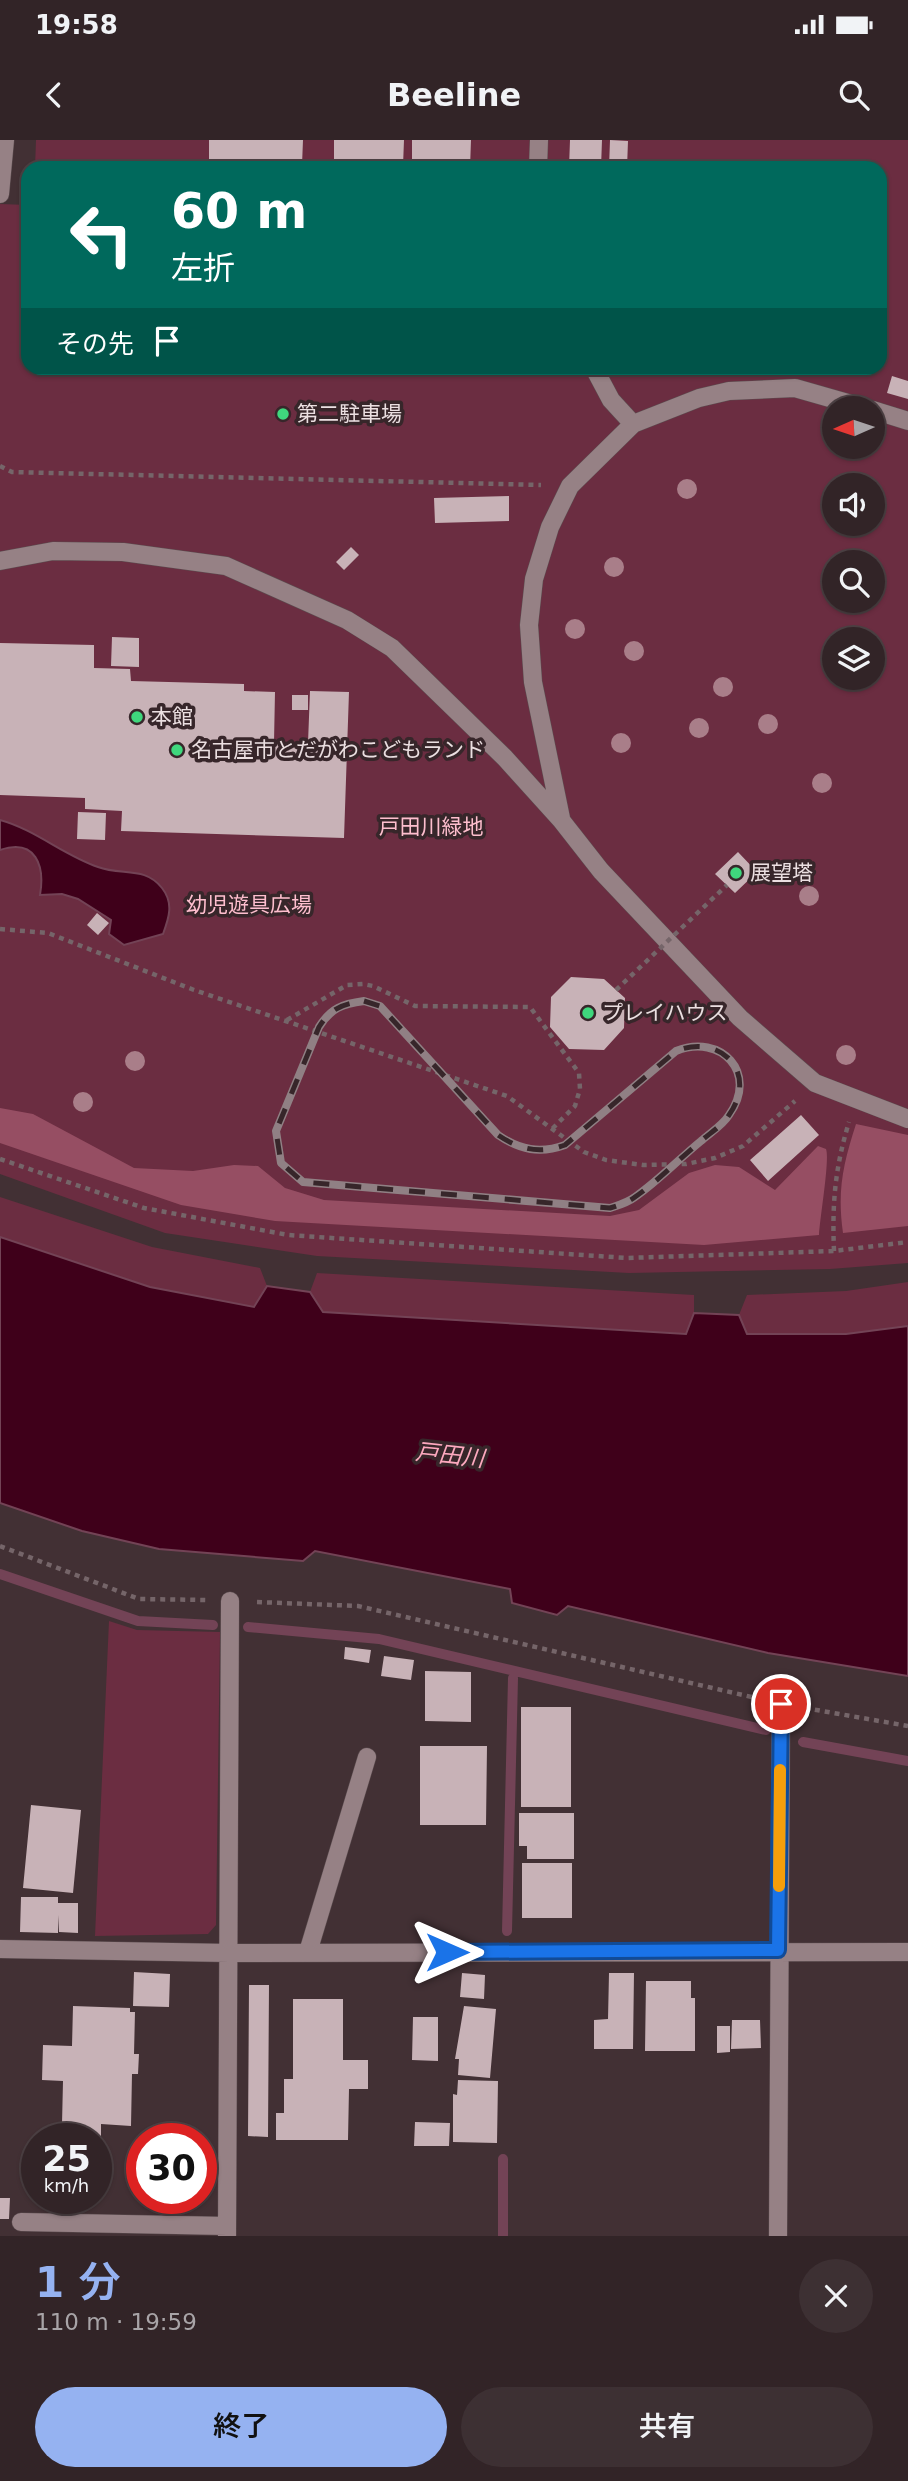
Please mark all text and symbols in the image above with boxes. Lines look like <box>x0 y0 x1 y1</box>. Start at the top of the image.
text: 19:58 <box>35 10 118 40</box>
icon: back <box>35 76 73 114</box>
text: Beeline <box>387 76 521 114</box>
icon: search <box>835 76 873 114</box>
text: 60 m <box>171 183 307 240</box>
icon: left <box>56 189 147 280</box>
text: 左折 <box>171 249 235 287</box>
icon: arrive <box>148 322 186 360</box>
text: その先 <box>56 329 134 359</box>
north arrow <box>822 396 886 458</box>
map controls <box>822 396 885 690</box>
place label: 第二駐車場 <box>297 402 402 426</box>
marker: 第二駐車場 <box>275 406 291 422</box>
button: sound <box>822 473 885 536</box>
button: search <box>822 550 885 613</box>
button: layers <box>822 627 885 690</box>
place label: 本館 <box>151 705 193 729</box>
marker: 本館 <box>129 709 145 725</box>
place label: 名古屋市とだがわこどもランド <box>191 738 485 762</box>
marker: 名古屋市とだがわこどもランド <box>169 742 185 758</box>
park label: 戸田川緑地 <box>379 815 484 839</box>
place label: 展望塔 <box>750 861 813 885</box>
marker: 展望塔 <box>728 865 744 881</box>
park label: 幼児遊具広場 <box>186 893 312 917</box>
place label: プレイハウス <box>602 1001 728 1025</box>
marker: プレイハウス <box>580 1005 596 1021</box>
water label: 戸田川 <box>414 1438 489 1472</box>
pin <box>751 1674 811 1734</box>
icon: arrive <box>762 1685 800 1723</box>
position arrow <box>410 1915 484 1989</box>
speed limit sign: 30 <box>126 2123 217 2214</box>
text: 25 <box>42 2139 91 2179</box>
text: km/h <box>44 2175 89 2196</box>
text: 1 分 <box>35 2258 121 2307</box>
button: close <box>799 2259 873 2333</box>
text: 110 m · 19:59 <box>35 2309 197 2335</box>
button: 終了 <box>35 2387 447 2467</box>
button: 共有 <box>461 2387 873 2467</box>

